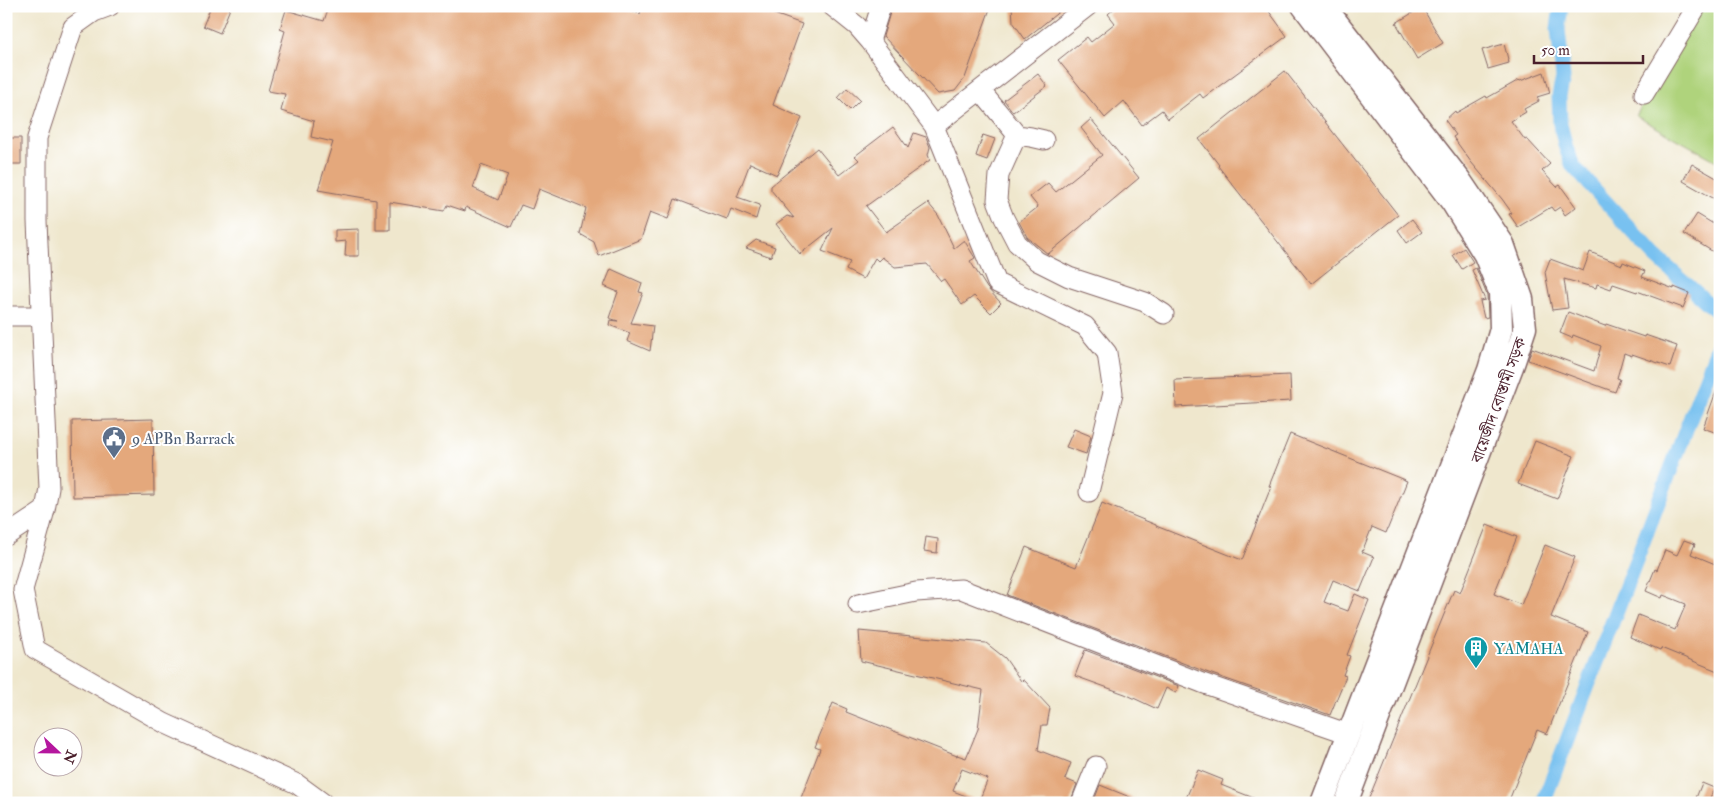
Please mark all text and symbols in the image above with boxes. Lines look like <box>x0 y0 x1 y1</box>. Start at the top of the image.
scale bar <box>1534 32 1642 64</box>
text: 50 m <box>1541 41 1570 60</box>
street label: বায়েজীদ বোস্তামী সড়ক <box>1467 334 1531 467</box>
public building icon: 9 APBn Barrack <box>101 425 127 459</box>
place label: 9 APBn Barrack <box>131 429 235 449</box>
building icon: YAMAHA <box>1463 635 1489 669</box>
place label: YAMAHA <box>1494 639 1564 659</box>
north arrow <box>32 726 82 776</box>
text: N <box>59 747 80 766</box>

